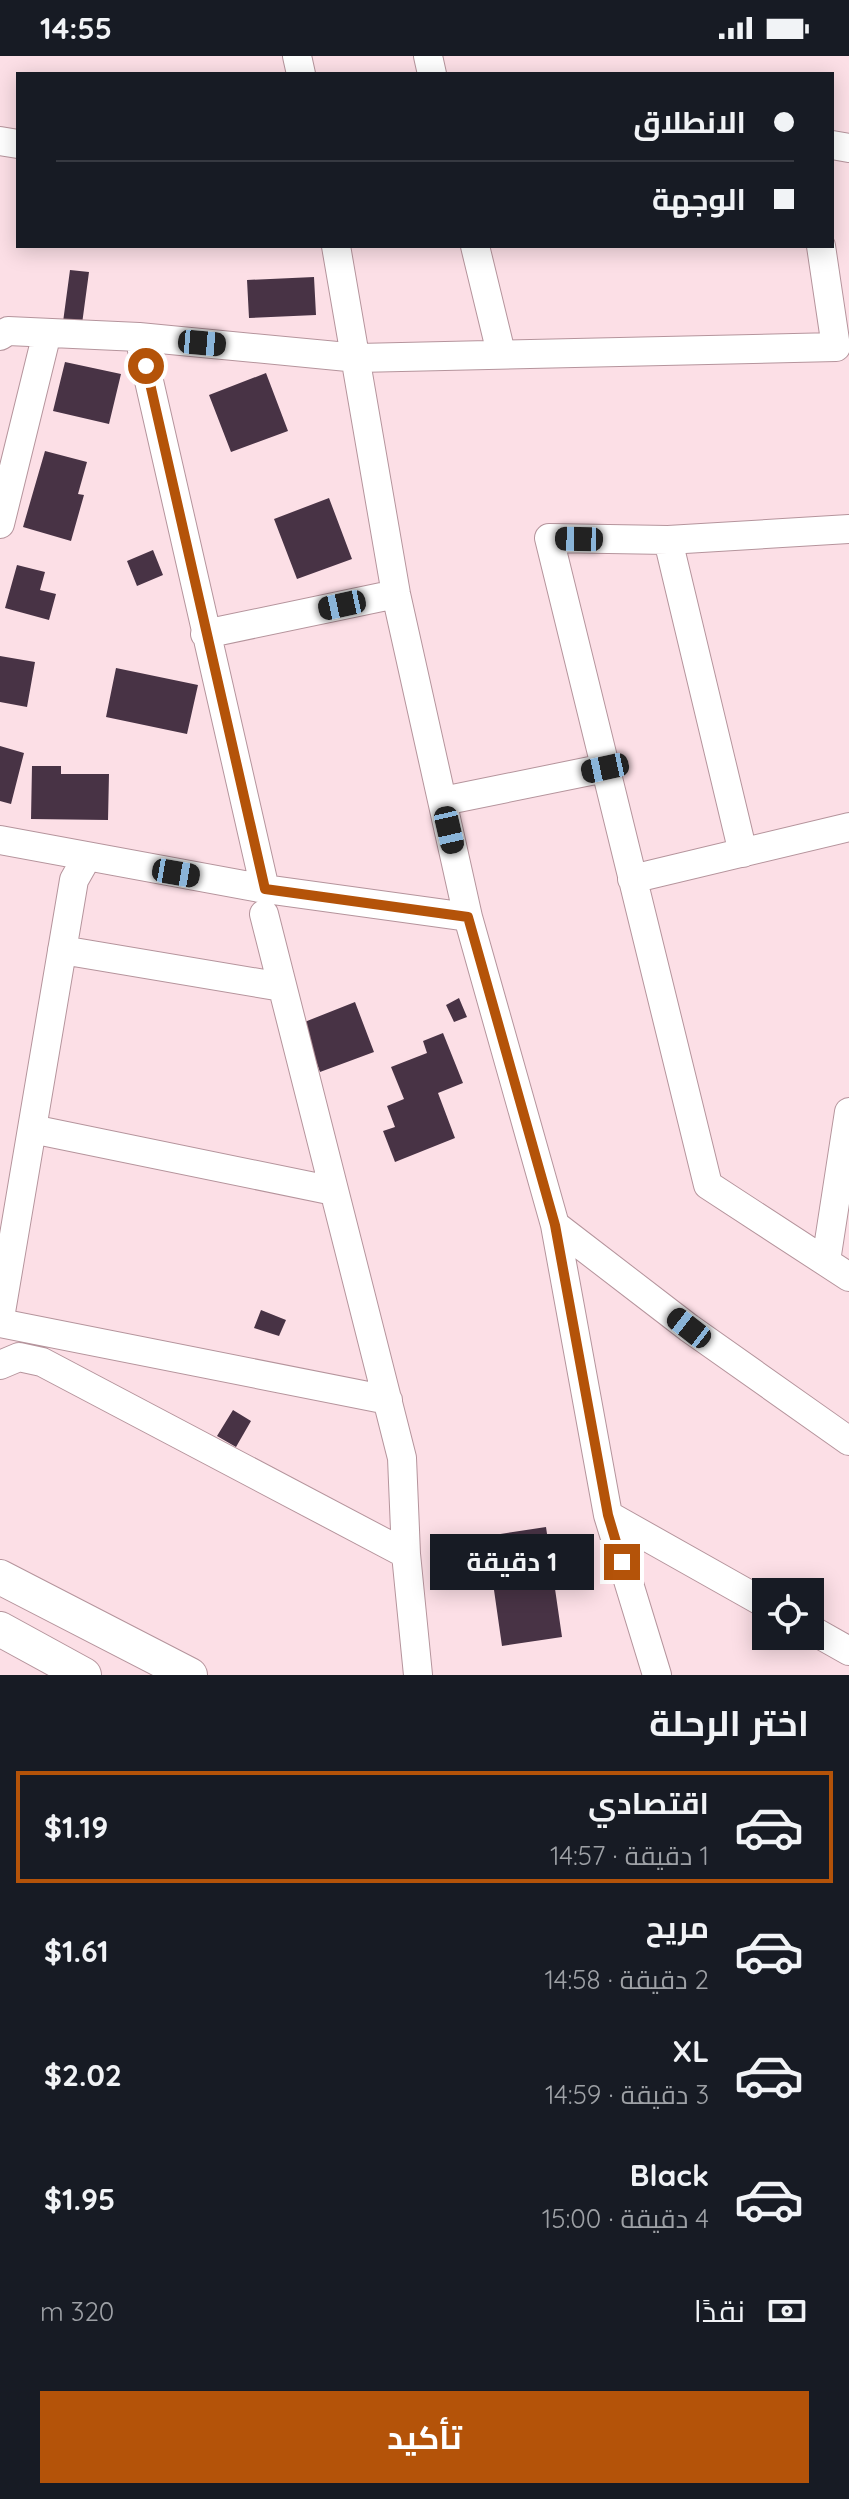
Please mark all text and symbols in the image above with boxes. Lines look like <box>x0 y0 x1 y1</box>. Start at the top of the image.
text: 14:55 <box>40 9 112 47</box>
text: الانطلاق <box>633 103 746 141</box>
text: الوجهة <box>652 180 746 218</box>
car <box>177 329 227 357</box>
route start <box>128 348 164 384</box>
car <box>555 527 603 551</box>
car <box>316 588 368 622</box>
car <box>579 751 631 785</box>
car <box>432 804 466 856</box>
car <box>150 857 202 889</box>
car <box>663 1304 715 1352</box>
callout: 1 دقيقة <box>430 1534 594 1590</box>
route end <box>604 1544 640 1580</box>
text: 1 دقيقة <box>467 1545 557 1578</box>
map controls <box>752 1578 824 1650</box>
button: locate <box>752 1578 824 1650</box>
text: اختر الرحلة <box>649 1700 809 1745</box>
text: اقتصادي <box>588 1784 709 1822</box>
icon: car <box>733 1791 805 1863</box>
text: $1.19 <box>44 1808 108 1846</box>
text: 1 دقيقة · 14:57 <box>550 1839 709 1872</box>
text: مريح <box>646 1908 709 1946</box>
icon: car <box>733 1915 805 1987</box>
text: $1.61 <box>44 1932 109 1970</box>
text: 2 دقيقة · 14:58 <box>545 1963 709 1996</box>
text: XL <box>672 2032 709 2070</box>
icon: car <box>733 2039 805 2111</box>
text: $2.02 <box>44 2056 122 2094</box>
text: 3 دقيقة · 14:59 <box>545 2078 709 2111</box>
text: Black <box>630 2156 709 2194</box>
icon: car <box>733 2163 805 2235</box>
text: $1.95 <box>44 2180 115 2218</box>
text: 4 دقيقة · 15:00 <box>542 2202 709 2235</box>
icon: cash <box>765 2289 809 2333</box>
text: نقدًا <box>694 2292 745 2330</box>
text: 320 m <box>40 2295 114 2328</box>
button: تأكيد <box>40 2391 809 2483</box>

